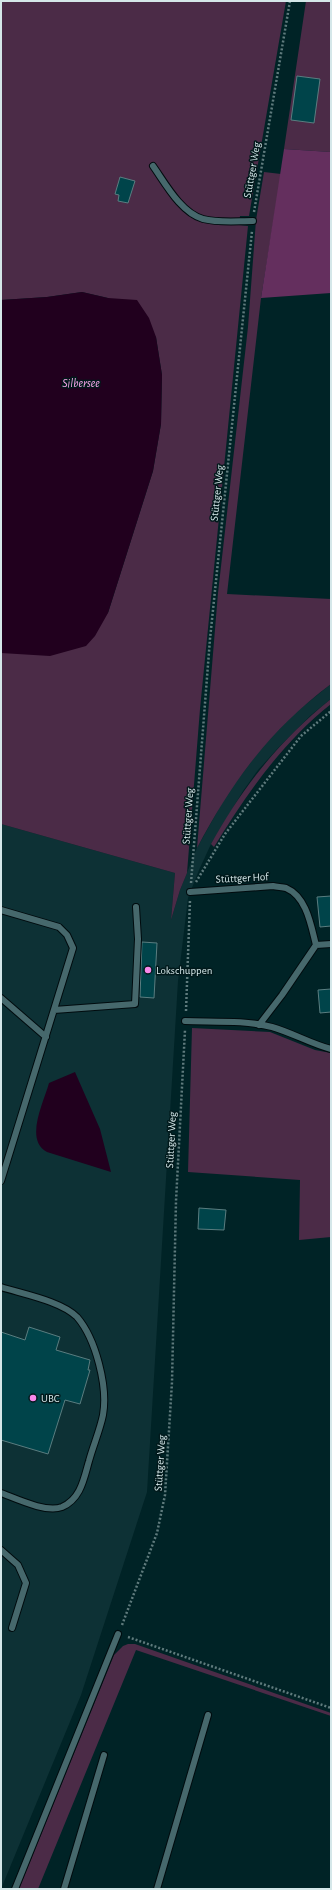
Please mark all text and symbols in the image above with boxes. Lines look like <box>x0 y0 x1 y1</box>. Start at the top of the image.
street label: Stüttger Weg <box>242 141 262 199</box>
water label: Silbersee <box>62 377 100 389</box>
street label: Stüttger Weg <box>209 464 225 522</box>
street label: Stüttger Weg <box>181 787 196 845</box>
street label: Stüttger Hof <box>215 871 269 885</box>
marker: Lokschuppen <box>143 965 153 975</box>
place label: Lokschuppen <box>156 965 212 976</box>
street label: Stüttger Weg <box>164 1111 178 1169</box>
marker: UBC <box>28 1393 38 1403</box>
place label: UBC <box>41 1393 60 1404</box>
street label: Stüttger Weg <box>153 1434 168 1492</box>

